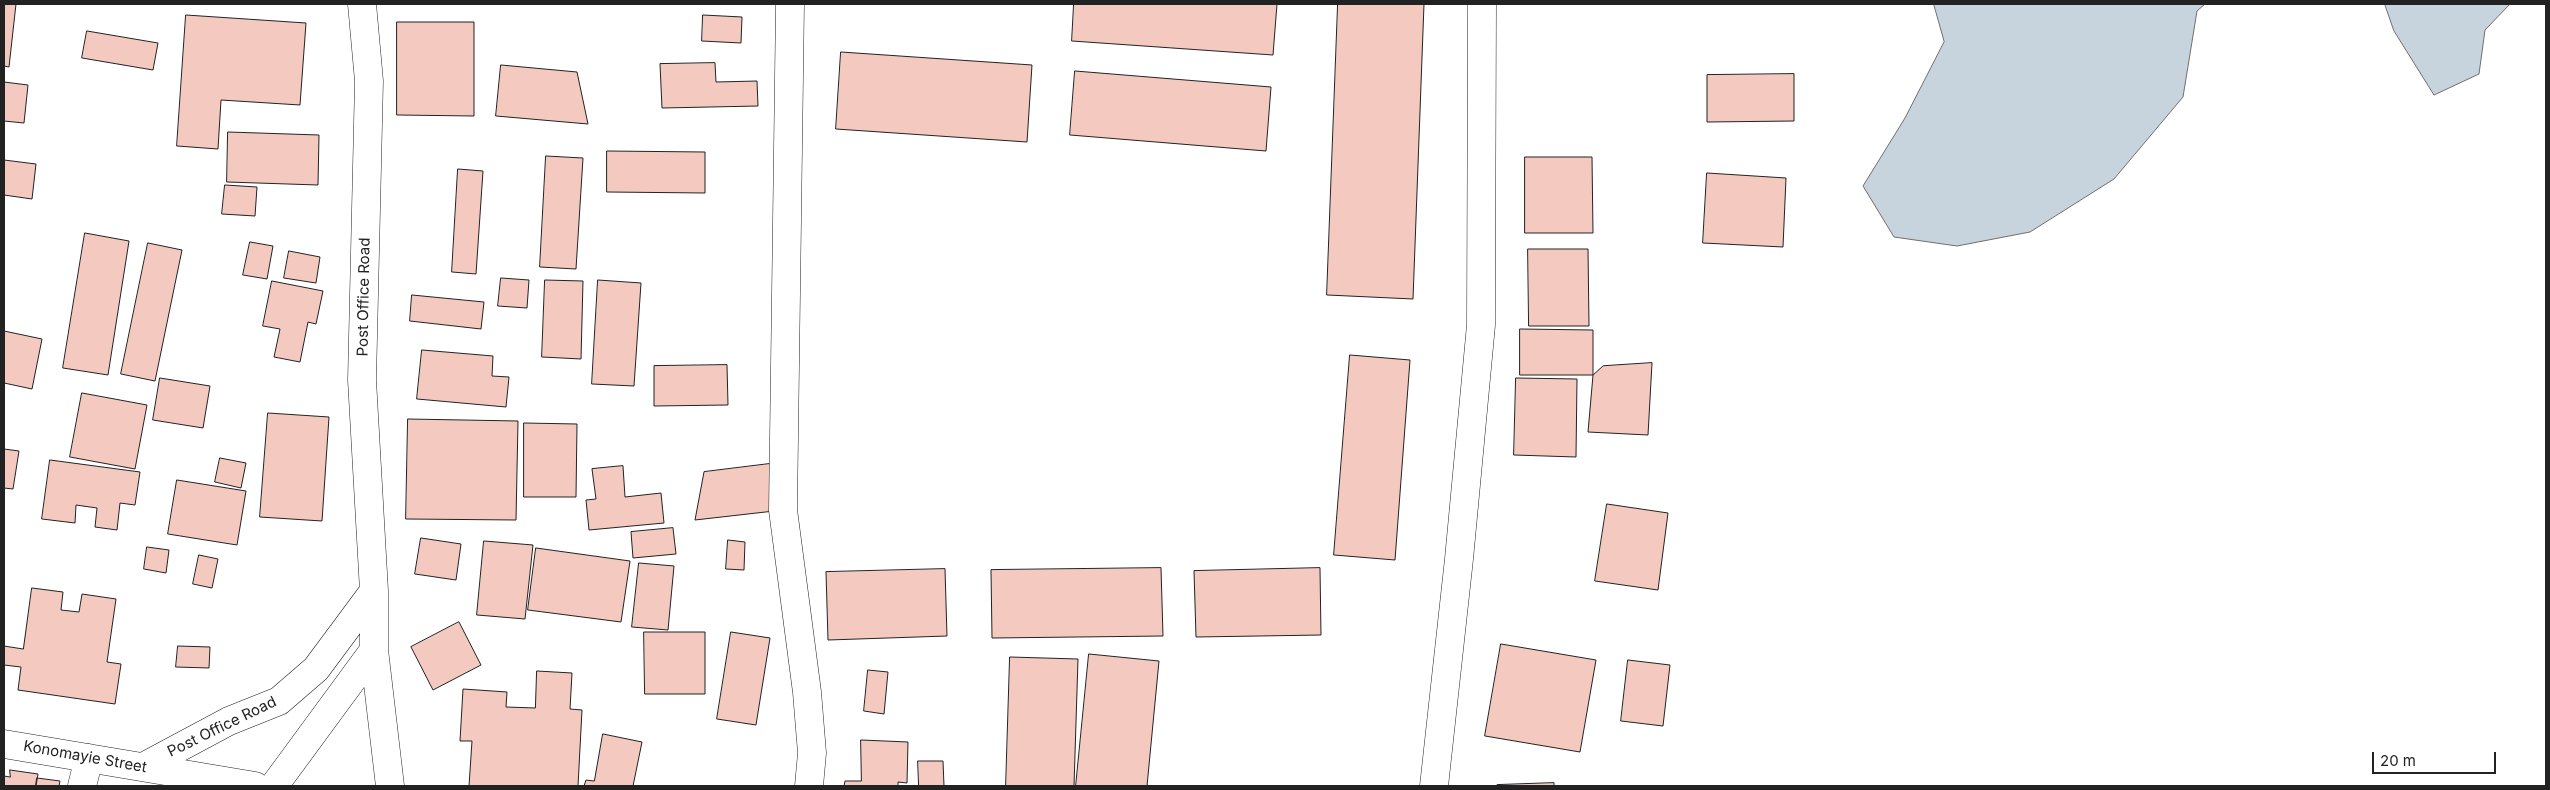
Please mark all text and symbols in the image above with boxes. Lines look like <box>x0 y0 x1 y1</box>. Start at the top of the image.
street label: Post Office Road <box>354 237 374 357</box>
street label: Post Office Road <box>165 693 279 761</box>
street label: Konomayie Street <box>22 737 148 777</box>
scale bar <box>2375 742 2499 774</box>
text: 20 m <box>2380 751 2416 770</box>

